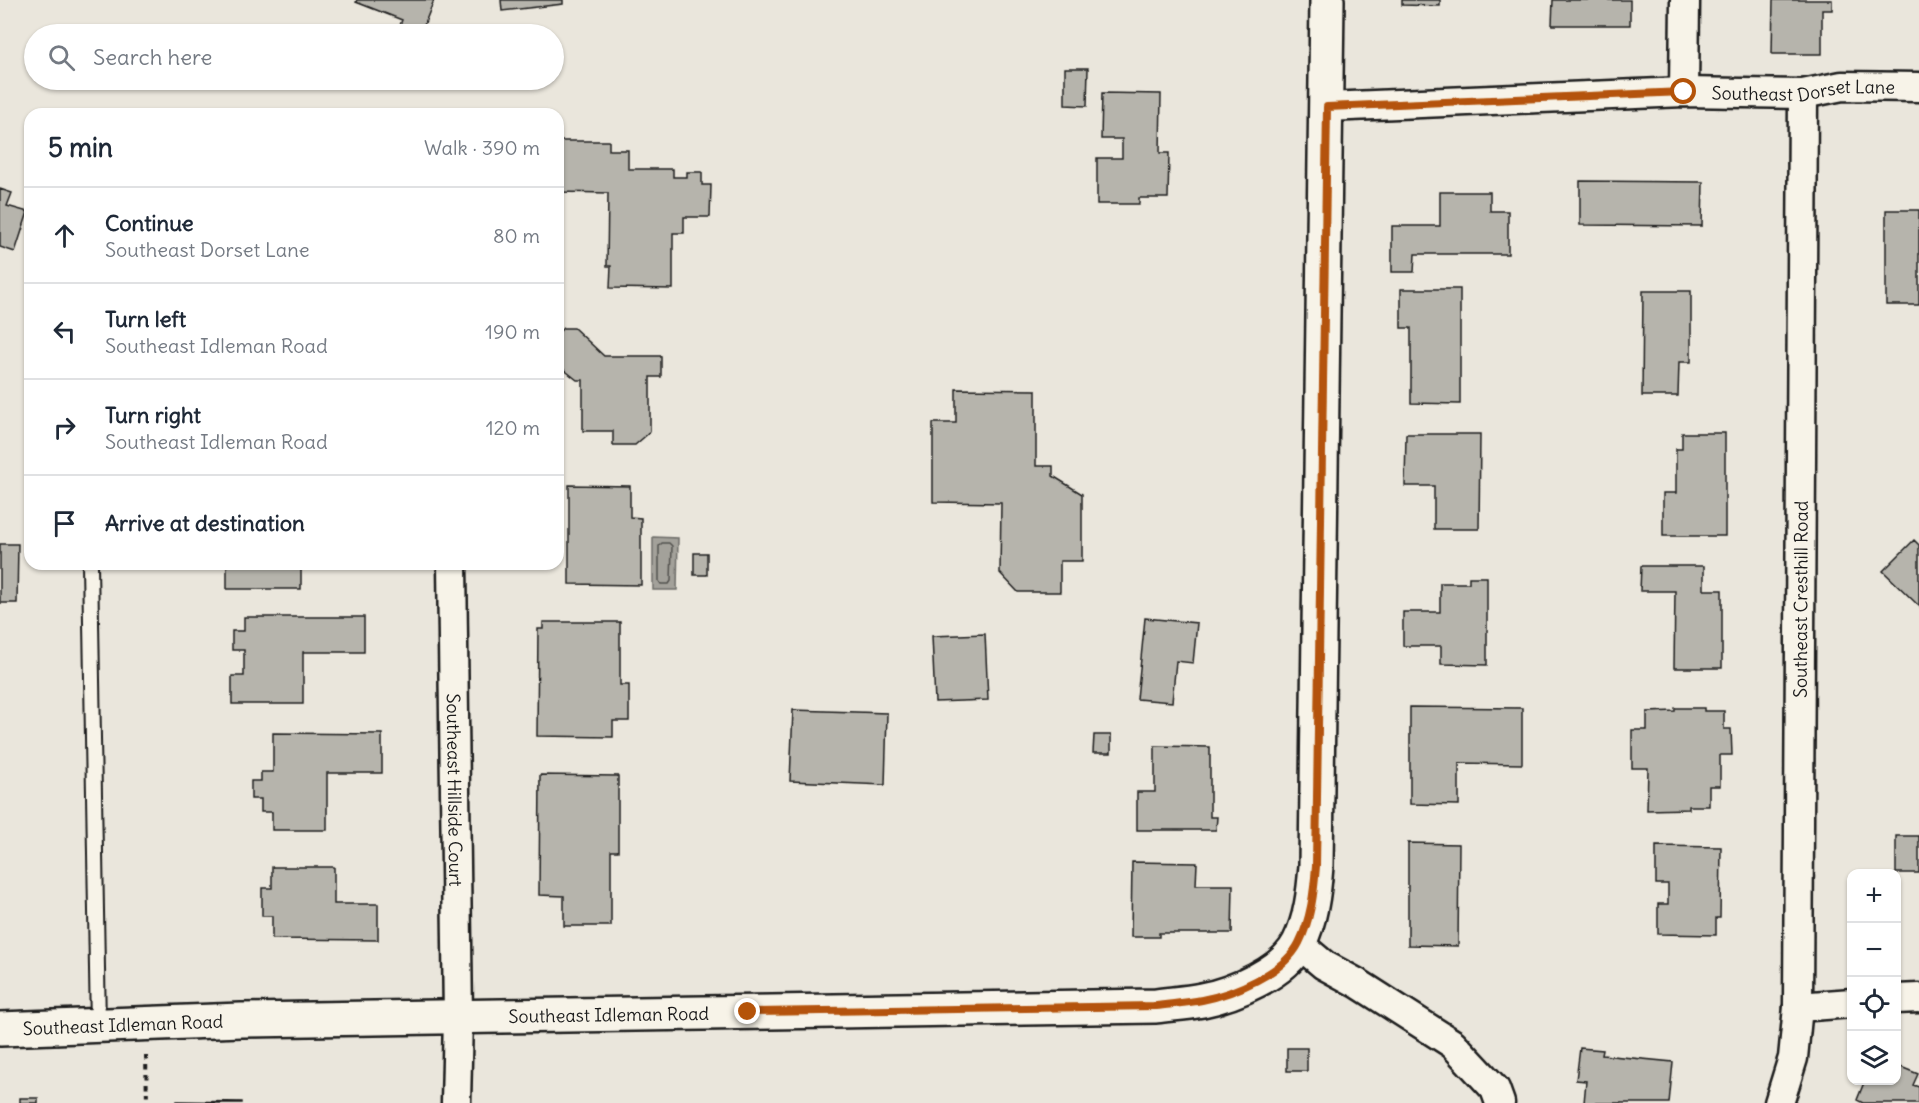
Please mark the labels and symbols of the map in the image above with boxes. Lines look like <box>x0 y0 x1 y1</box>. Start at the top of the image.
street label: Southeast Dorset Lane <box>1711 74 1895 106</box>
route start <box>1670 78 1696 104</box>
street label: Southeast Cresthill Road <box>1788 500 1812 698</box>
street label: Southeast Hillside Court <box>442 693 468 887</box>
route end <box>734 998 760 1024</box>
street label: Southeast Idleman Road <box>508 1001 710 1027</box>
street label: Southeast Idleman Road <box>22 1009 224 1040</box>

